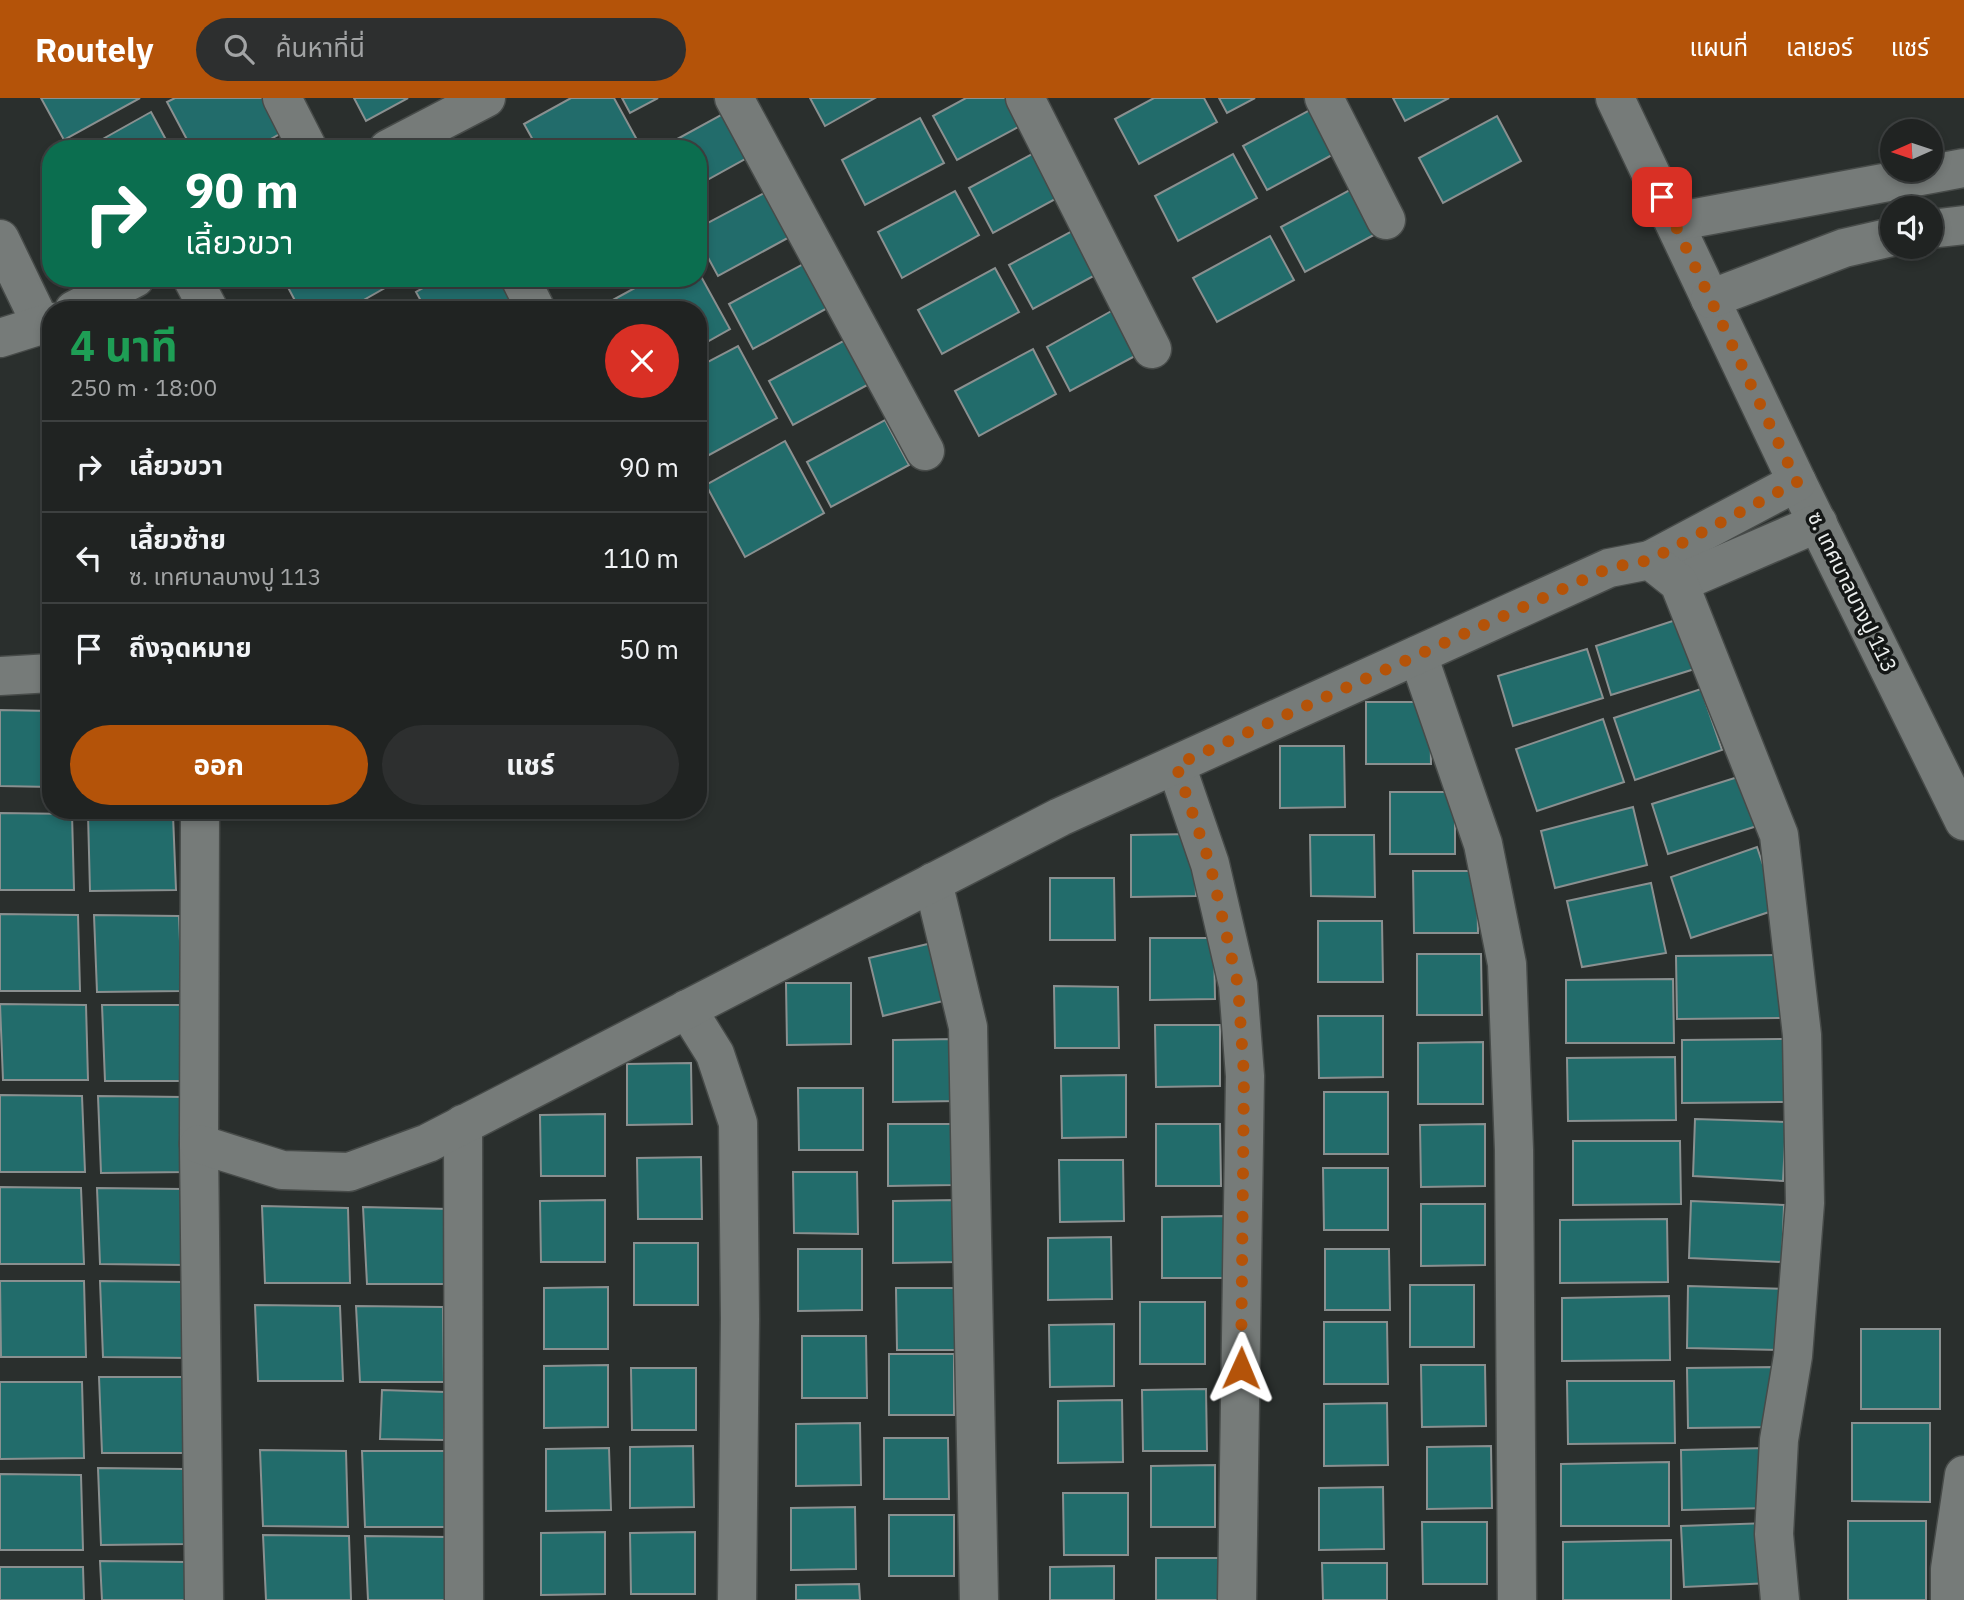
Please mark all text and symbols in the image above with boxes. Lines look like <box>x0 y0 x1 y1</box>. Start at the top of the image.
search box <box>196 18 686 81</box>
text: Routely <box>35 28 154 71</box>
icon: search <box>220 30 258 68</box>
text: ค้นหาที่นี่ <box>276 30 365 64</box>
text: แผนที่ <box>1690 31 1748 63</box>
text: เลเยอร์ <box>1786 31 1853 63</box>
text: แชร์ <box>1891 31 1929 63</box>
north arrow <box>1880 119 1942 182</box>
map controls <box>1880 119 1943 259</box>
text: 90 m <box>185 158 299 221</box>
pin <box>1632 167 1692 227</box>
icon: right <box>70 168 161 259</box>
icon: arrive <box>1643 178 1681 216</box>
button: sound <box>1880 196 1943 259</box>
text: เลี้ยวขวา <box>185 221 293 263</box>
text: 4 นาที <box>70 318 178 373</box>
button: close <box>605 324 679 398</box>
text: 250 m · 18:00 <box>70 372 217 402</box>
icon: right <box>70 448 108 486</box>
text: เลี้ยวขวา <box>129 448 223 482</box>
text: 90 m <box>619 450 679 484</box>
street label: ซ. เทศบาลบางปู 113 <box>1802 506 1904 677</box>
text: เลี้ยวซ้าย <box>129 522 226 556</box>
icon: left <box>70 539 108 577</box>
text: 110 m <box>603 541 679 575</box>
text: ซ. เทศบาลบางปู 113 <box>129 561 321 591</box>
icon: arrive <box>70 630 108 668</box>
text: ถึงจุดหมาย <box>129 630 252 664</box>
text: 50 m <box>619 632 679 666</box>
button: ออก <box>70 725 368 805</box>
button: แชร์ <box>382 725 679 805</box>
position arrow <box>1204 1331 1278 1405</box>

